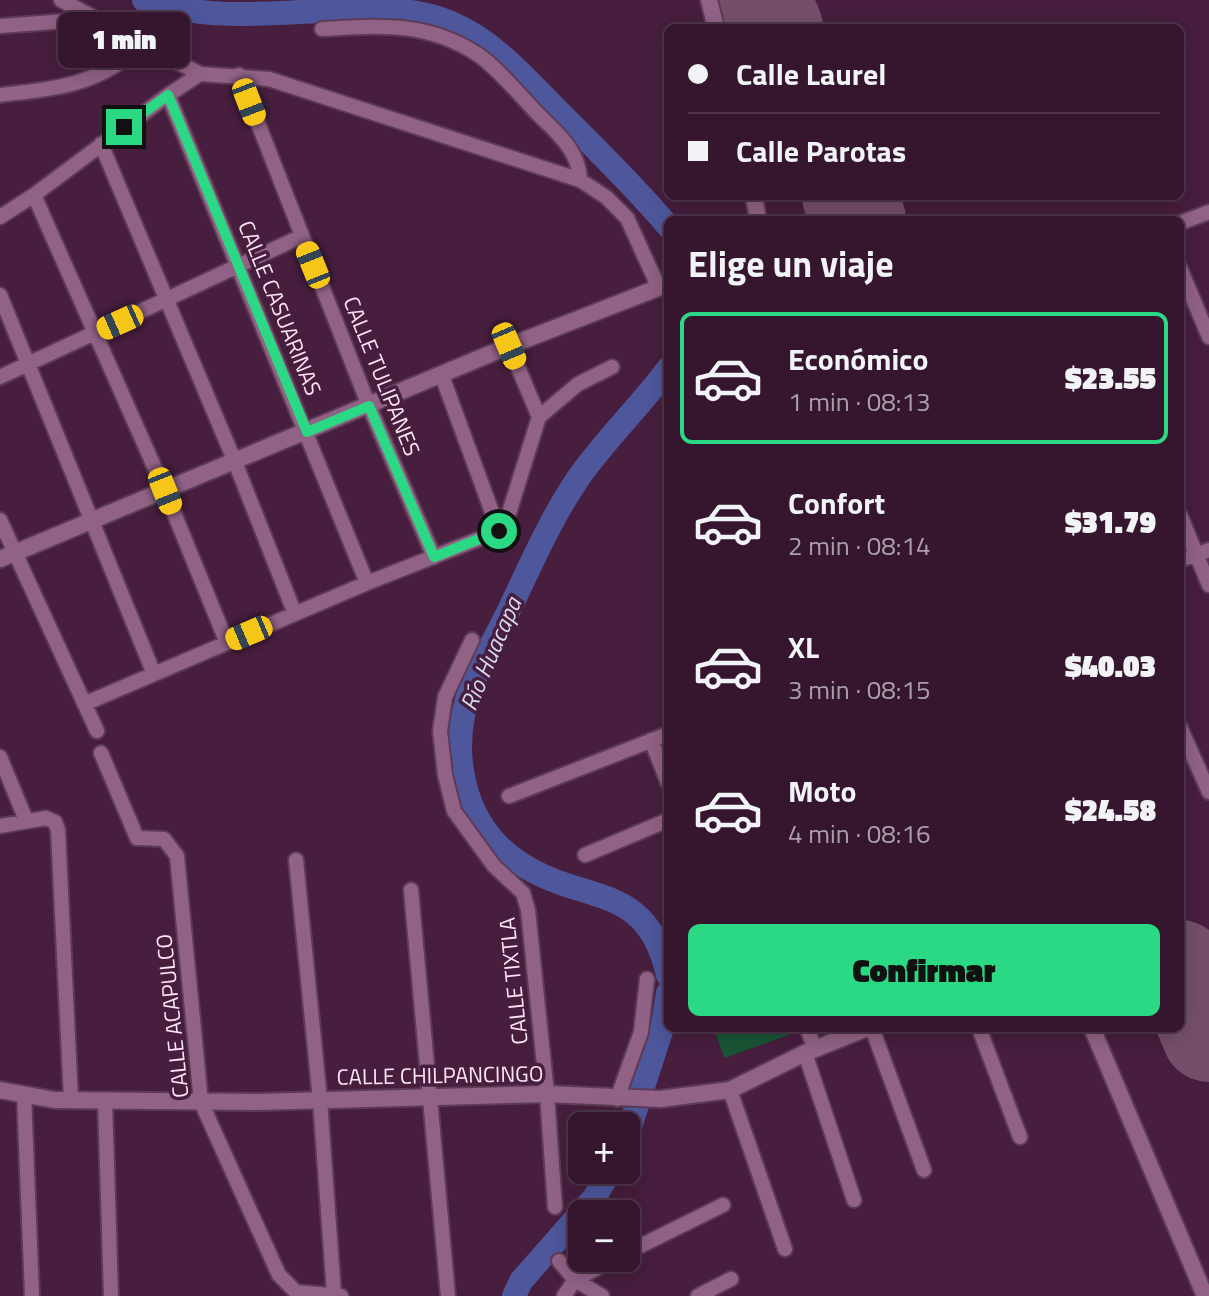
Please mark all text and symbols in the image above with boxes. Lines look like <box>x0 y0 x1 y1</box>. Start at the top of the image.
callout: 1 min <box>58 11 190 67</box>
text: 1 min <box>92 20 156 59</box>
text: Calle Laurel <box>736 51 886 97</box>
car <box>229 75 269 129</box>
route end <box>106 109 142 145</box>
text: Calle Parotas <box>736 128 906 174</box>
street label: CALLE CASUARINAS <box>229 215 331 401</box>
text: Elige un viaje <box>688 236 894 291</box>
car <box>293 238 333 292</box>
street label: CALLE TULIPANES <box>335 291 429 461</box>
car <box>93 301 147 343</box>
car <box>489 319 529 373</box>
text: Económico <box>788 336 928 382</box>
icon: car <box>692 342 764 414</box>
text: $23.55 <box>1065 355 1156 401</box>
text: 1 min · 08:13 <box>788 382 931 421</box>
car <box>145 464 185 518</box>
text: Confort <box>788 480 885 526</box>
icon: car <box>692 486 764 558</box>
text: $31.79 <box>1065 499 1156 545</box>
route start <box>481 513 517 549</box>
text: 2 min · 08:14 <box>788 526 931 565</box>
water label: Río Huacapa <box>450 589 531 716</box>
car <box>222 613 276 653</box>
text: XL <box>788 624 819 670</box>
icon: car <box>692 630 764 702</box>
text: $40.03 <box>1065 643 1156 689</box>
text: 3 min · 08:15 <box>788 670 931 709</box>
text: Moto <box>788 768 856 814</box>
icon: car <box>692 774 764 846</box>
text: $24.58 <box>1065 787 1156 833</box>
text: 4 min · 08:16 <box>788 814 931 853</box>
street label: CALLE TIXTLA <box>489 916 537 1046</box>
button: Confirmar <box>688 924 1160 1016</box>
street label: CALLE ACAPULCO <box>146 932 198 1100</box>
street label: CALLE CHILPANCINGO <box>336 1056 544 1094</box>
map controls <box>568 1112 640 1272</box>
button: + <box>568 1112 640 1184</box>
button: − <box>568 1200 640 1272</box>

